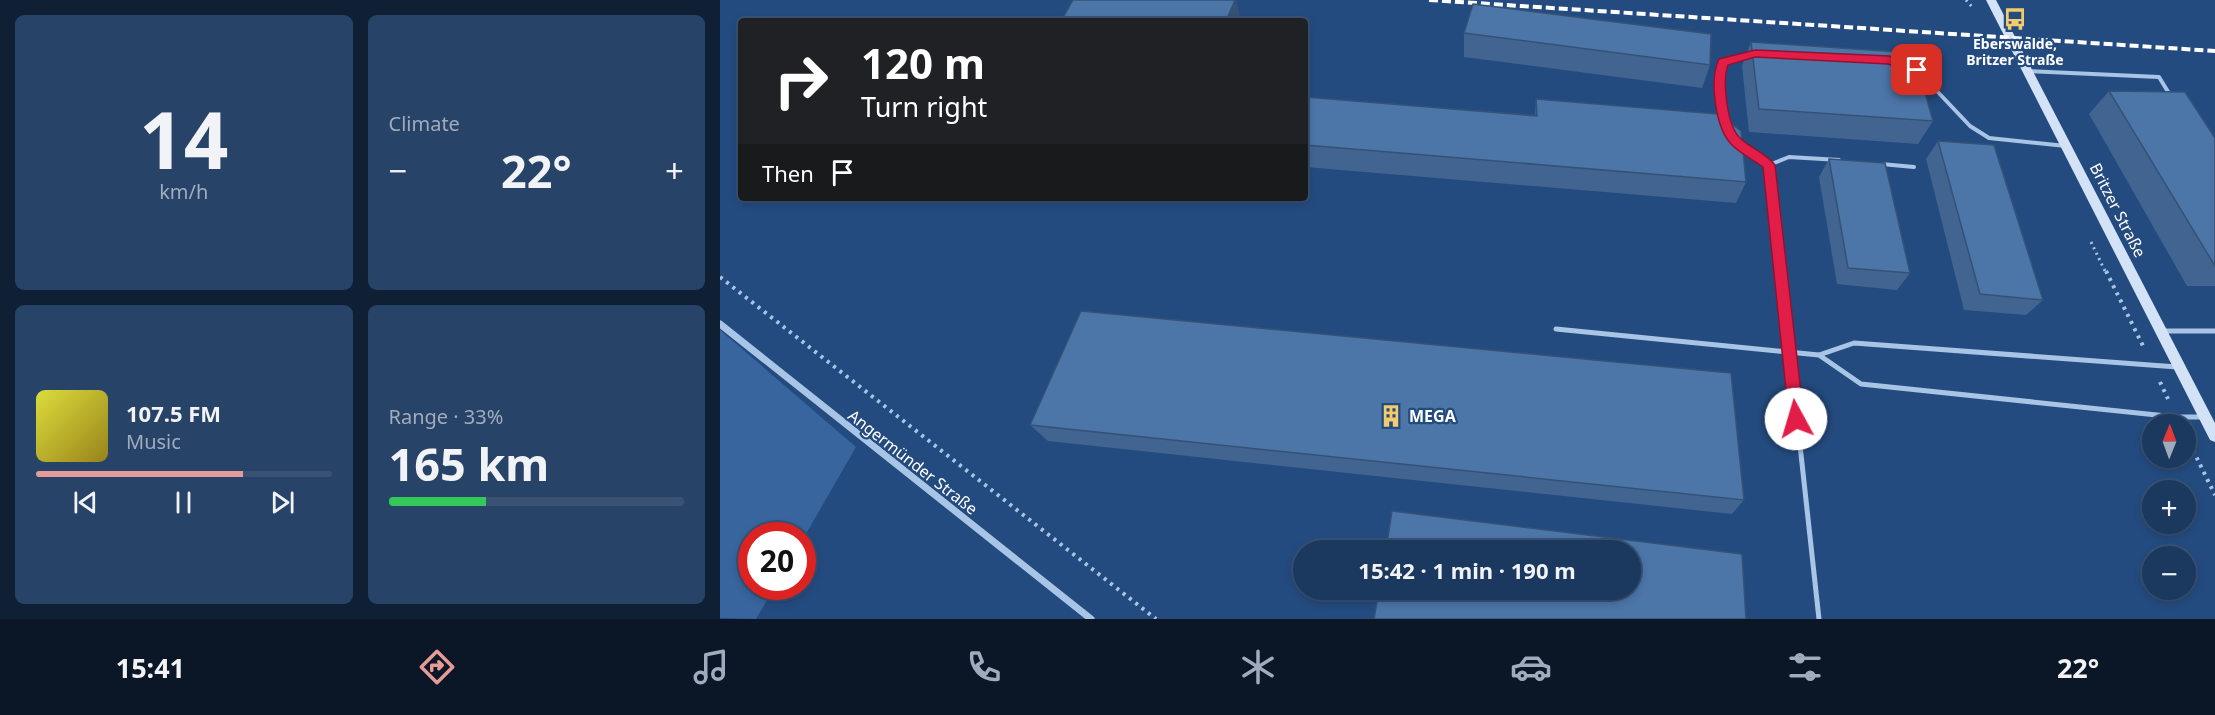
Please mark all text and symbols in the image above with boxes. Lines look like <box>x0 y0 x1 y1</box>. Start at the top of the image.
bus stop icon: Eberswalde, Britzer Straße <box>2002 6 2028 32</box>
text: 120 m <box>861 34 985 91</box>
place label: Eberswalde, Britzer Straße <box>1966 34 2064 69</box>
icon: right <box>762 42 840 120</box>
pin <box>1891 44 1942 95</box>
icon: arrive <box>1900 53 1933 86</box>
text: 14 <box>139 86 228 192</box>
text: Turn right <box>861 88 987 125</box>
text: Climate <box>389 110 460 137</box>
text: 22° <box>501 140 572 201</box>
text: − <box>389 148 407 193</box>
text: + <box>665 148 684 193</box>
icon: arrive <box>826 156 859 189</box>
text: Then <box>762 158 814 188</box>
street label: Britzer Straße <box>2085 159 2151 261</box>
text: km/h <box>159 178 208 205</box>
position arrow <box>1764 387 1828 451</box>
text: 107.5 FM <box>126 398 221 428</box>
text: Range · 33% <box>389 403 503 430</box>
building icon: MEGA <box>1378 403 1404 429</box>
street label: Angermünder Straße <box>844 404 982 520</box>
place label: MEGA <box>1409 405 1457 427</box>
north arrow <box>2142 414 2196 468</box>
map controls <box>2142 414 2196 600</box>
text: Music <box>126 428 181 455</box>
text: 165 km <box>389 433 549 494</box>
button: + <box>2142 480 2196 534</box>
icon: previous <box>69 486 102 519</box>
icon: pause <box>167 486 200 519</box>
icon: next <box>266 486 299 519</box>
speed limit sign: 20 <box>738 522 816 600</box>
button: − <box>2142 546 2196 600</box>
text: 15:42 · 1 min · 190 m <box>1358 555 1576 585</box>
icon: directions <box>416 646 458 688</box>
icon: music <box>690 646 732 688</box>
icon: phone <box>963 646 1005 688</box>
icon: climate <box>1237 646 1279 688</box>
icon: car <box>1510 646 1552 688</box>
icon: filters <box>1784 646 1826 688</box>
text: 15:41 <box>116 649 185 686</box>
text: 22° <box>2057 649 2099 686</box>

